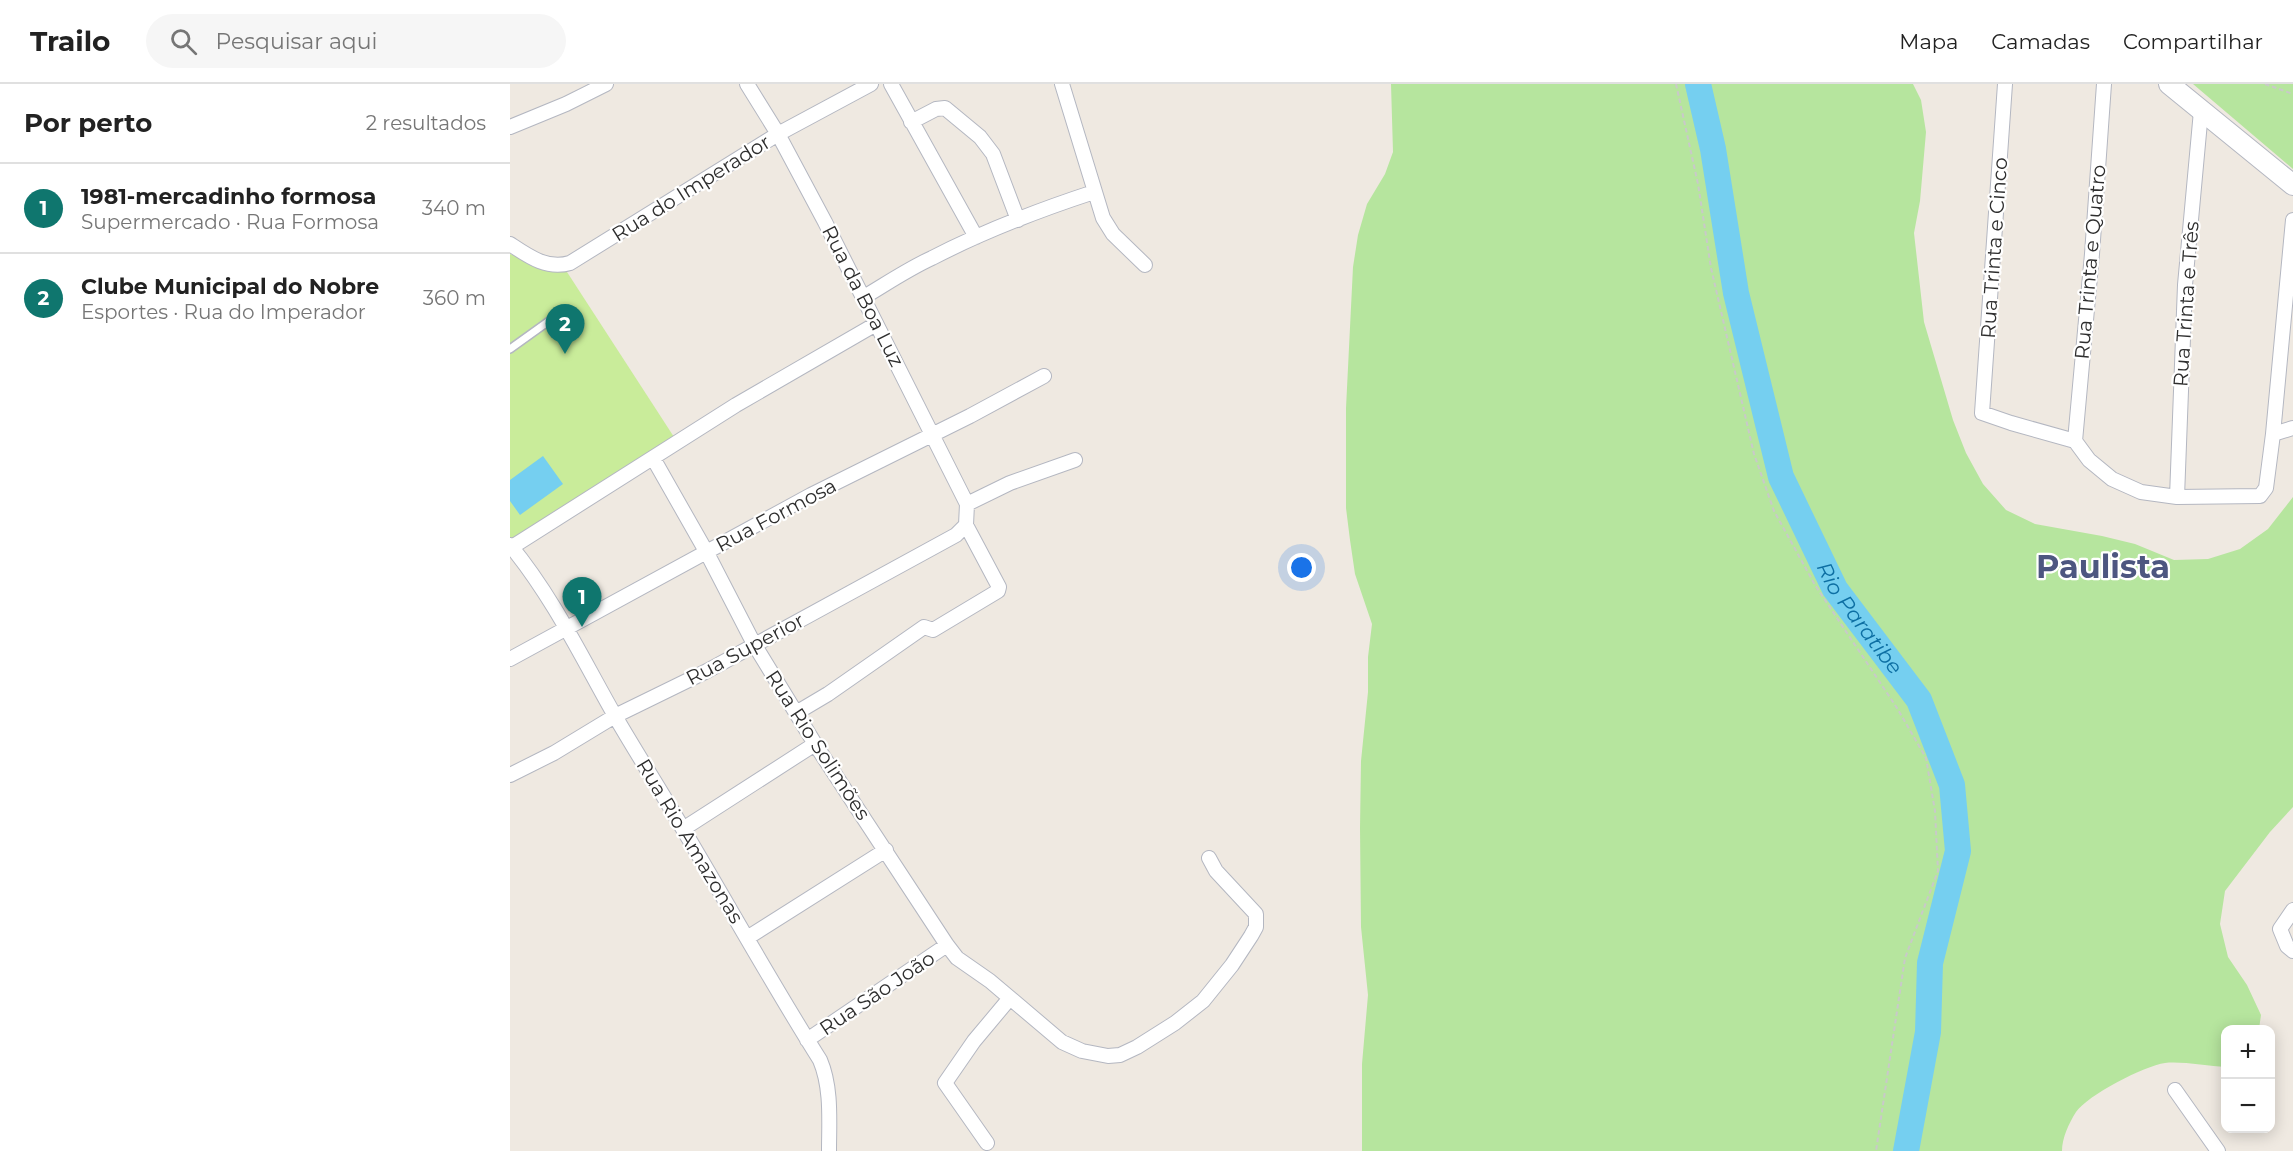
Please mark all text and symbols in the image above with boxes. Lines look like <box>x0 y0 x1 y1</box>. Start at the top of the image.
search box <box>146 14 566 68</box>
text: Trailo <box>30 24 110 58</box>
icon: search <box>167 25 200 58</box>
text: Pesquisar aqui <box>215 28 377 55</box>
text: Mapa <box>1899 29 1958 54</box>
text: Camadas <box>1991 29 2090 54</box>
text: Compartilhar <box>2123 29 2263 54</box>
text: Por perto <box>24 107 152 139</box>
text: 2 resultados <box>366 111 486 135</box>
street label: Rua do Imperador <box>607 130 775 246</box>
street label: Rua Trinta e Cinco <box>1976 157 2012 339</box>
street label: Rua Trinta e Quatro <box>2070 164 2110 360</box>
text: 1981-mercadinho formosa <box>81 183 376 210</box>
text: 1 <box>40 196 47 220</box>
text: 340 m <box>422 196 486 220</box>
text: Supermercado · Rua Formosa <box>81 210 379 234</box>
street label: Rua Trinta e Três <box>2168 220 2204 388</box>
street label: Rua da Boa Luz <box>817 221 909 371</box>
text: Clube Municipal do Nobre <box>81 273 379 300</box>
text: 2 <box>38 286 49 310</box>
text: 360 m <box>423 286 486 310</box>
text: Esportes · Rua do Imperador <box>81 300 366 324</box>
pin: 2 <box>546 304 584 354</box>
street label: Rua Formosa <box>712 473 840 557</box>
district label: Paulista <box>2036 547 2170 586</box>
your location <box>1287 553 1316 582</box>
water label: Rio Paratibe <box>1812 558 1908 679</box>
pin: 1 <box>562 578 602 627</box>
street label: Rua Superior <box>682 608 808 690</box>
street label: Rua Rio Solimões <box>761 666 876 825</box>
street label: Rua Rio Amazonas <box>631 754 749 928</box>
street label: Rua São João <box>815 946 939 1040</box>
map controls <box>2221 1025 2275 1133</box>
button: + <box>2221 1025 2275 1079</box>
button: − <box>2221 1079 2275 1133</box>

